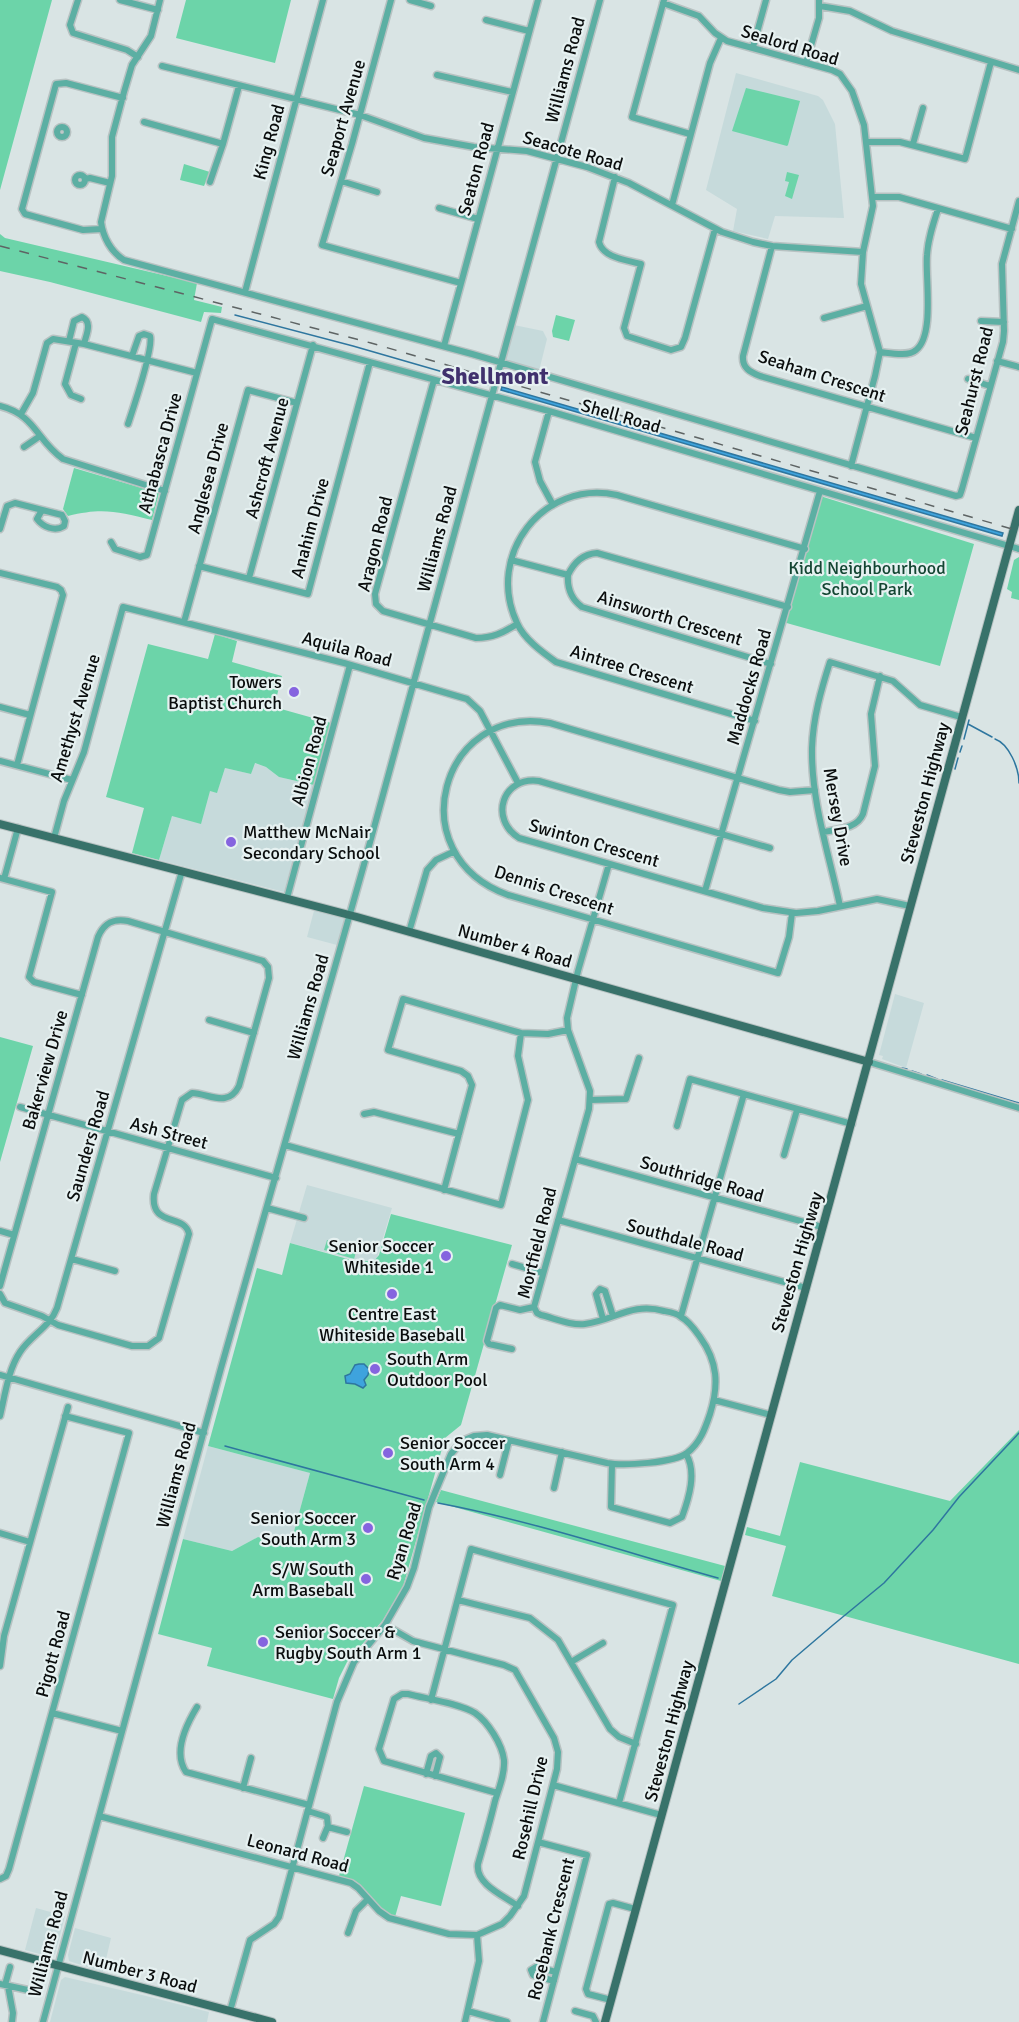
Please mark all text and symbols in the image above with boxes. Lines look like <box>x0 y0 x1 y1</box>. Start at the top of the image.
street label: Williams Road <box>540 14 590 126</box>
street label: Sealord Road <box>738 20 842 70</box>
street label: Seaport Avenue <box>316 57 370 179</box>
street label: King Road <box>248 102 290 182</box>
street label: Seaton Road <box>453 120 499 218</box>
street label: Seacote Road <box>520 126 626 176</box>
street label: Seahurst Road <box>950 324 998 438</box>
street label: Seaham Crescent <box>755 345 889 407</box>
district label: Shellmont <box>441 361 549 391</box>
street label: Athabasca Drive <box>133 390 187 516</box>
street label: Shell Road <box>579 394 663 438</box>
street label: Ashcroft Avenue <box>240 395 294 521</box>
street label: Anglesea Drive <box>183 420 233 536</box>
street label: Anahim Drive <box>286 475 334 581</box>
street label: Williams Road <box>412 483 462 595</box>
street label: Aragon Road <box>353 494 397 594</box>
park label: Kidd Neighbourhood School Park <box>788 557 946 600</box>
street label: Ainsworth Crescent <box>595 586 745 650</box>
street label: Aquila Road <box>300 626 394 672</box>
street label: Maddocks Road <box>722 626 776 748</box>
street label: Aintree Crescent <box>568 640 696 698</box>
street label: Amethyst Avenue <box>45 651 105 785</box>
place label: Towers Baptist Church <box>168 671 282 714</box>
marker: Towers Baptist Church <box>287 685 301 699</box>
street label: Albion Road <box>286 714 332 808</box>
street label: Steveston Highway <box>896 719 955 866</box>
street label: Mersey Drive <box>819 766 857 868</box>
street label: Swinton Crescent <box>526 814 662 872</box>
place label: Matthew McNair Secondary School <box>243 821 380 864</box>
marker: Matthew McNair Secondary School <box>224 835 238 849</box>
street label: Dennis Crescent <box>491 860 617 920</box>
street label: Number 4 Road <box>455 919 575 973</box>
street label: Williams Road <box>282 951 334 1063</box>
street label: Bakerview Drive <box>17 1008 73 1132</box>
street label: Saunders Road <box>62 1088 114 1204</box>
street label: Ash Street <box>128 1112 210 1154</box>
street label: Southridge Road <box>638 1151 766 1207</box>
street label: Mortfield Road <box>513 1185 561 1301</box>
street label: Steveston Highway <box>766 1189 828 1335</box>
street label: Southdale Road <box>624 1214 746 1266</box>
place label: Senior Soccer Whiteside 1 <box>329 1235 434 1278</box>
marker: Senior Soccer Whiteside 1 <box>439 1249 453 1263</box>
marker: Centre East Whiteside Baseball <box>385 1287 399 1301</box>
place label: Centre East Whiteside Baseball <box>319 1303 465 1346</box>
place label: South Arm Outdoor Pool <box>387 1348 487 1391</box>
marker: South Arm Outdoor Pool <box>368 1362 382 1376</box>
street label: Williams Road <box>151 1419 201 1531</box>
place label: Senior Soccer South Arm 4 <box>400 1432 506 1475</box>
marker: Senior Soccer South Arm 4 <box>381 1446 395 1460</box>
street label: Ryan Road <box>382 1499 426 1583</box>
place label: Senior Soccer South Arm 3 <box>251 1507 356 1550</box>
marker: Senior Soccer South Arm 3 <box>361 1521 375 1535</box>
place label: S/W South Arm Baseball <box>252 1558 354 1601</box>
marker: S/W South Arm Baseball <box>359 1572 373 1586</box>
street label: Pigott Road <box>31 1608 75 1700</box>
place label: Senior Soccer & Rugby South Arm 1 <box>275 1621 422 1664</box>
marker: Senior Soccer & Rugby South Arm 1 <box>256 1635 270 1649</box>
street label: Steveston Highway <box>640 1657 699 1804</box>
street label: Rosehill Drive <box>507 1754 553 1862</box>
street label: Leonard Road <box>245 1829 351 1877</box>
street label: Rosebank Crescent <box>523 1856 579 2002</box>
street label: Williams Road <box>23 1888 73 2000</box>
street label: Number 3 Road <box>80 1946 200 1998</box>

